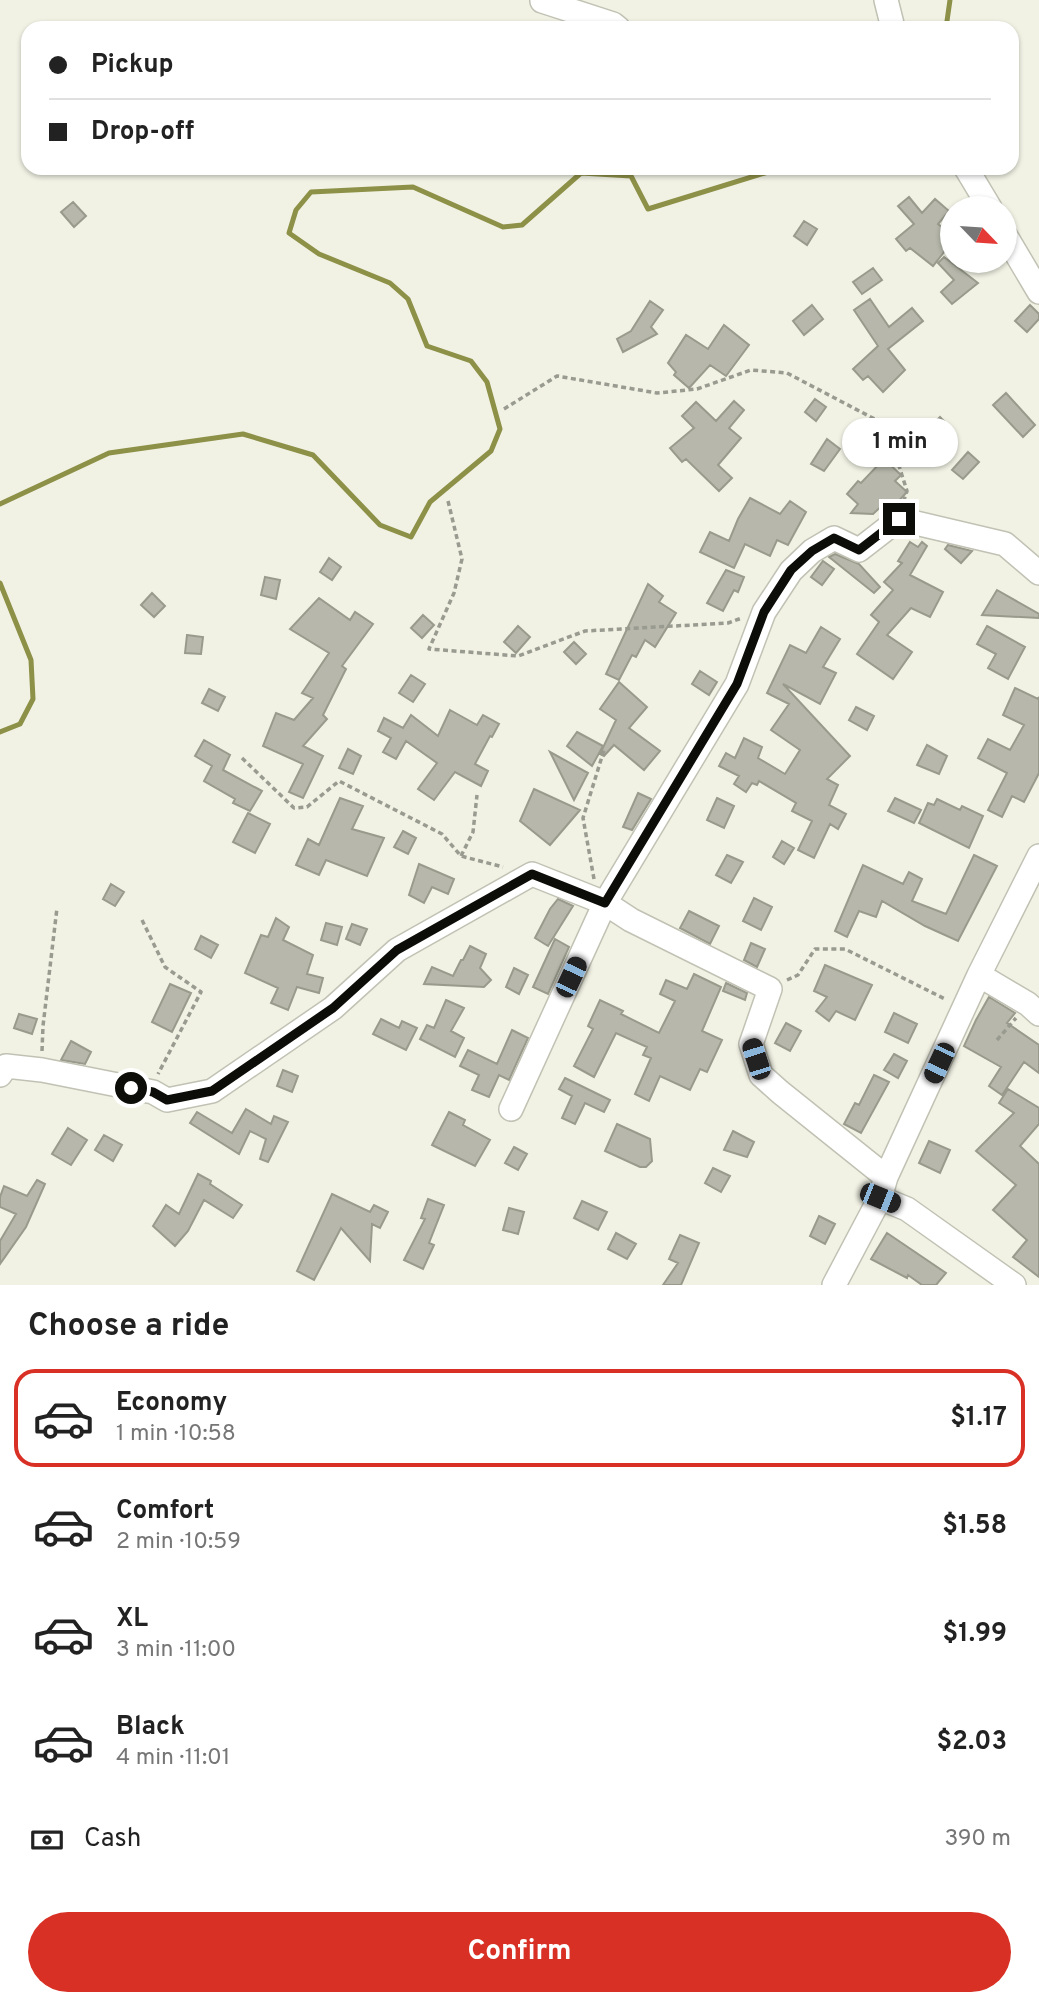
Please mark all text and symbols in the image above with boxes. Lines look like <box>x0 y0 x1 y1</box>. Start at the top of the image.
text: Pickup <box>91 49 174 82</box>
text: Drop-off <box>91 116 194 149</box>
north arrow <box>940 196 1017 273</box>
map controls <box>940 196 1017 273</box>
callout: 1 min <box>841 418 957 466</box>
text: 1 min <box>872 428 928 457</box>
route end <box>883 503 915 535</box>
car <box>553 954 590 1000</box>
car <box>740 1036 773 1082</box>
car <box>921 1040 958 1086</box>
route start <box>115 1072 147 1104</box>
car <box>857 1180 904 1216</box>
text: Choose a ride <box>28 1307 229 1347</box>
icon: car <box>32 1387 95 1450</box>
text: Economy <box>116 1387 227 1420</box>
text: $1.17 <box>950 1402 1007 1435</box>
text: 1 min · 10:58 <box>116 1420 236 1449</box>
icon: car <box>32 1495 95 1558</box>
text: Comfort <box>116 1495 214 1528</box>
text: $1.58 <box>942 1510 1007 1543</box>
text: 2 min · 10:59 <box>116 1528 241 1557</box>
icon: car <box>32 1603 95 1666</box>
text: XL <box>116 1603 148 1636</box>
text: $1.99 <box>943 1618 1007 1651</box>
text: 3 min · 11:00 <box>116 1636 236 1665</box>
icon: car <box>32 1711 95 1774</box>
text: Black <box>116 1711 185 1744</box>
text: $2.03 <box>936 1726 1007 1759</box>
text: 4 min · 11:01 <box>116 1744 230 1773</box>
icon: cash <box>28 1821 66 1859</box>
text: Cash <box>84 1823 141 1856</box>
text: 390 m <box>944 1825 1011 1854</box>
button: Confirm <box>28 1912 1011 1992</box>

